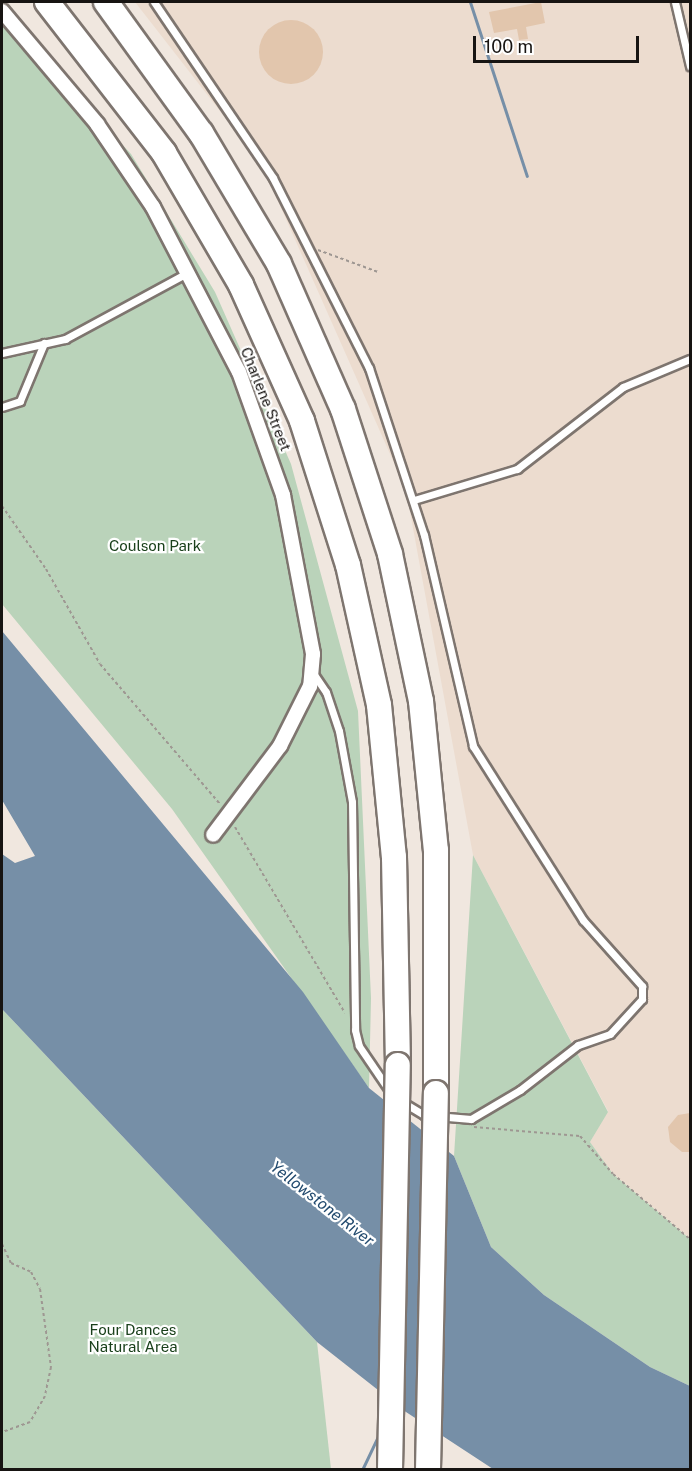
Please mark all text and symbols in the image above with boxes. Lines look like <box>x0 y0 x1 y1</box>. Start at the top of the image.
scale bar <box>476 24 642 62</box>
text: 100 m <box>484 36 533 57</box>
street label: Charlene Street <box>237 344 295 454</box>
park label: Coulson Park <box>109 537 201 555</box>
water label: Yellowstone River <box>266 1158 378 1250</box>
park label: Four Dances Natural Area <box>89 1320 177 1355</box>

